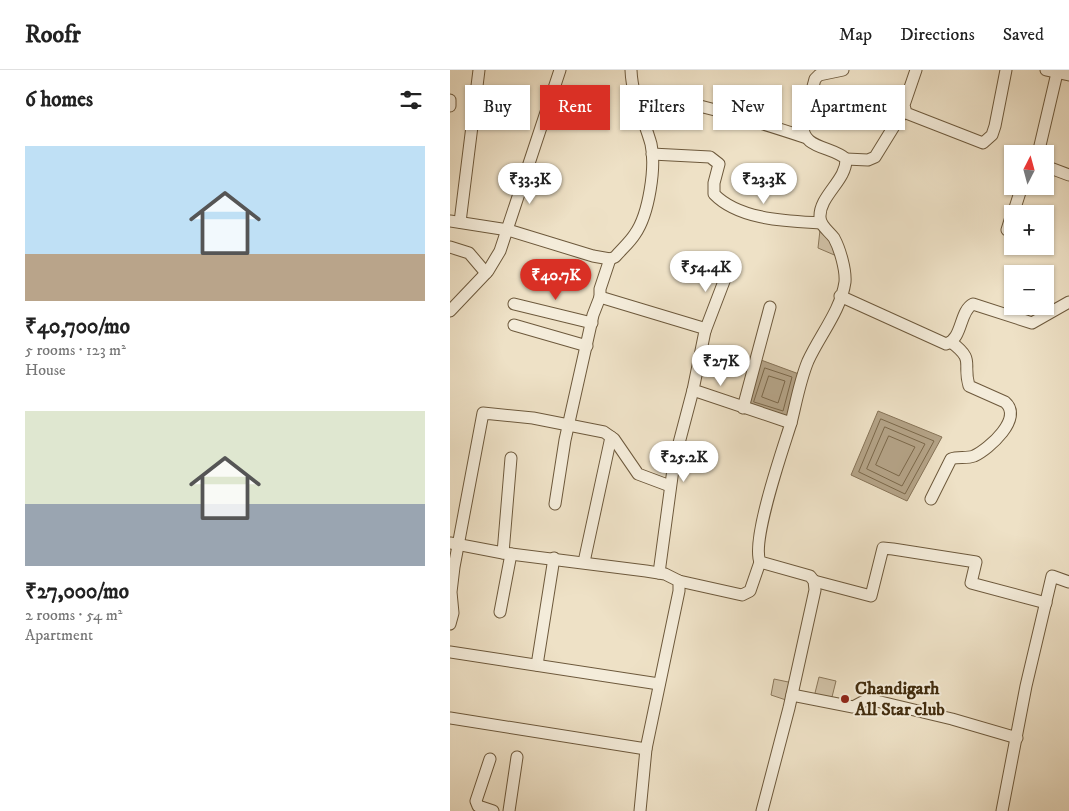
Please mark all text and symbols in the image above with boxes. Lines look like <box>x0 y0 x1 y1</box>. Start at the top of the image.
text: Roofr <box>25 20 81 50</box>
text: Map <box>839 24 872 46</box>
text: Directions <box>900 24 975 46</box>
text: Saved <box>1003 24 1044 46</box>
chip: Buy <box>465 85 530 130</box>
chip: Rent <box>540 85 610 130</box>
chip: Filters <box>620 85 703 130</box>
chip: New <box>713 85 782 130</box>
chip: Apartment <box>792 85 905 130</box>
icon: filters <box>397 86 425 114</box>
text: 6 homes <box>25 87 93 113</box>
north arrow <box>1004 145 1054 195</box>
map controls <box>1004 145 1054 315</box>
pin: ₹33.3K <box>489 162 571 205</box>
pin: ₹23.3K <box>723 162 805 205</box>
text: ₹33.3K <box>509 169 551 189</box>
text: ₹23.3K <box>742 169 786 189</box>
icon: home <box>180 178 270 268</box>
button: + <box>1004 205 1054 255</box>
pin: ₹54.4K <box>665 250 747 293</box>
text: ₹54.4K <box>681 257 731 277</box>
pin: ₹40.7K <box>515 258 597 301</box>
text: ₹40.7K <box>531 265 581 285</box>
button: − <box>1004 265 1054 315</box>
text: ₹40,700/mo <box>25 314 130 340</box>
text: 5 rooms · 123 m² <box>25 340 126 360</box>
pin: ₹27K <box>691 344 751 387</box>
text: ₹27K <box>703 351 739 371</box>
text: House <box>25 360 66 380</box>
pin: ₹25.2K <box>643 440 725 483</box>
icon: home <box>180 443 270 533</box>
text: ₹25.2K <box>660 447 708 467</box>
text: ₹27,000/mo <box>25 579 129 605</box>
text: 2 rooms · 54 m² <box>25 605 122 625</box>
text: Apartment <box>25 625 93 645</box>
place label: Chandigarh All Star club <box>854 678 945 721</box>
marker: Chandigarh All Star club <box>839 693 851 705</box>

